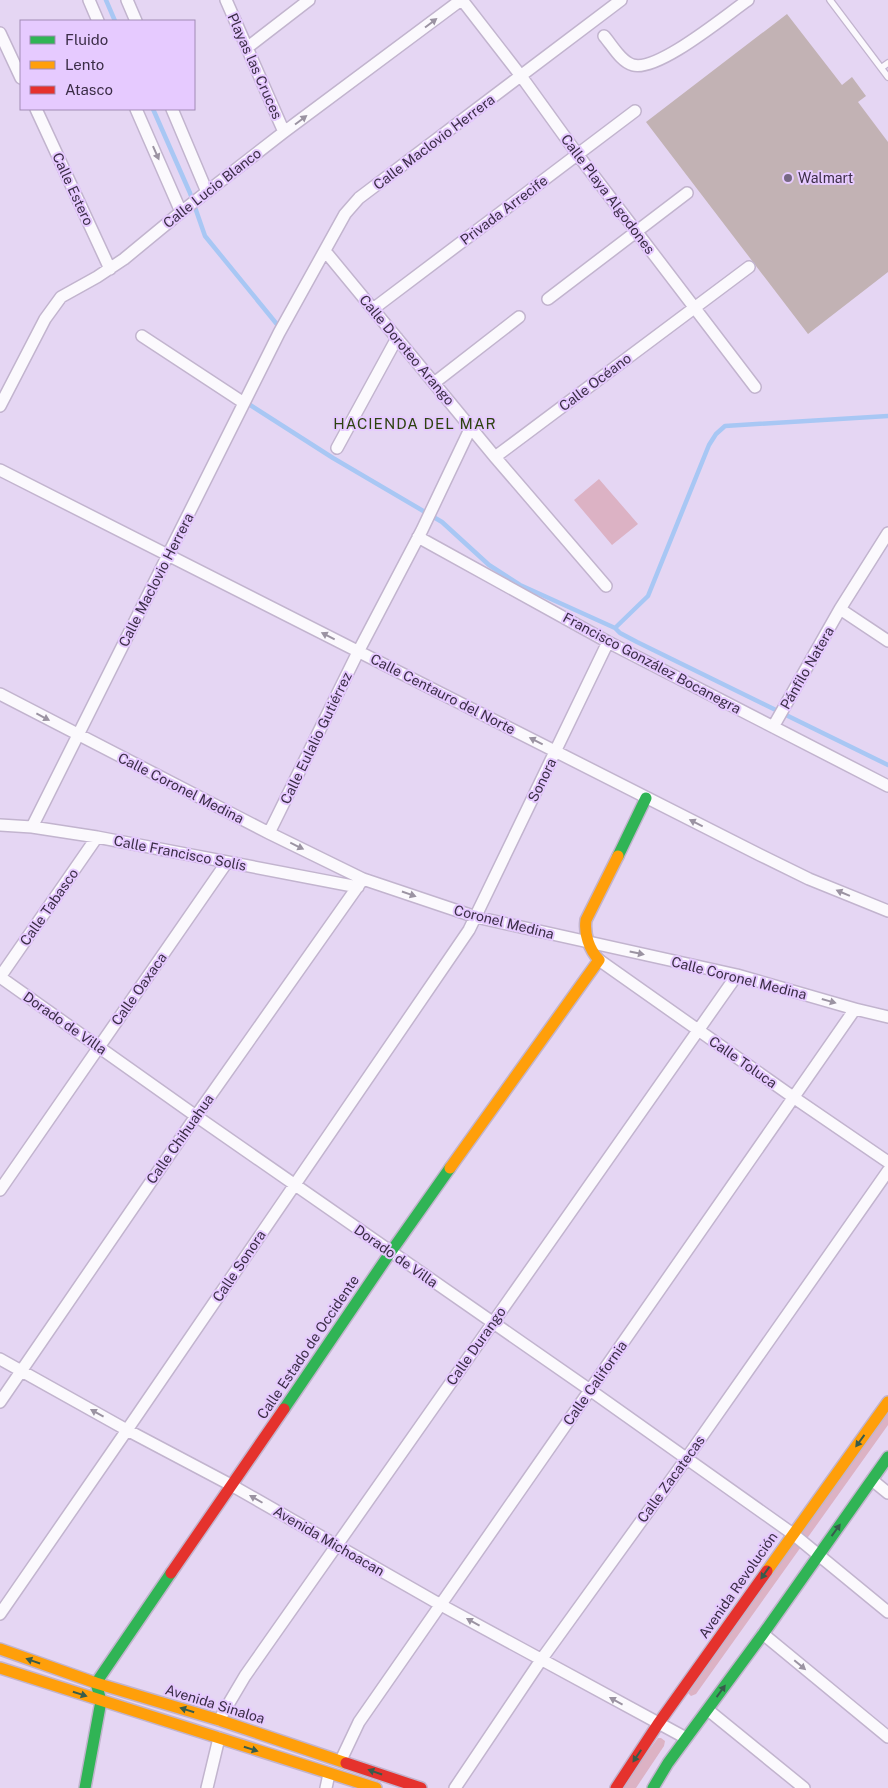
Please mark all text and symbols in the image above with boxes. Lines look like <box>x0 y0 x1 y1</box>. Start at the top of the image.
street label: Playas las Cruces <box>224 11 286 121</box>
one-way arrow <box>424 17 437 28</box>
legend <box>20 20 195 110</box>
text: Fluido <box>65 31 108 48</box>
text: Lento <box>65 56 104 73</box>
text: Atasco <box>65 81 113 98</box>
street label: Calle Maclovio Herrera <box>370 91 498 193</box>
one-way arrow <box>294 115 308 125</box>
street label: Calle Playa Algodones <box>558 131 658 257</box>
street label: Calle Lucio Blanco <box>160 145 264 231</box>
one-way arrow <box>152 146 160 160</box>
street label: Calle Estero <box>49 150 97 228</box>
place label: Walmart <box>798 170 853 186</box>
street label: Privada Arrecife <box>457 172 551 248</box>
marker: Walmart <box>782 172 794 184</box>
street label: Calle Doroteo Arango <box>356 292 458 408</box>
street label: Calle Océano <box>556 350 634 414</box>
district label: HACIENDA DEL MAR <box>333 415 497 432</box>
street label: Calle Maclovio Herrera <box>115 511 197 649</box>
street label: Francisco González Bocanegra <box>560 609 744 717</box>
street label: Pánfilo Natera <box>777 624 837 712</box>
one-way arrow <box>321 632 335 640</box>
street label: Calle Centauro del Norte <box>368 650 518 738</box>
street label: Calle Eulalio Gutiérrez <box>277 669 355 806</box>
one-way arrow <box>36 713 50 721</box>
one-way arrow <box>529 737 543 745</box>
street label: Calle Coronel Medina <box>115 749 247 827</box>
street label: Sonora <box>525 756 559 804</box>
one-way arrow <box>689 819 703 827</box>
street label: Calle Francisco Solís <box>112 832 248 874</box>
one-way arrow <box>290 843 304 851</box>
street label: Calle Tabasco <box>17 865 81 949</box>
one-way arrow <box>836 889 850 897</box>
one-way arrow <box>402 891 417 899</box>
street label: Coronel Medina <box>452 902 556 942</box>
one-way arrow <box>630 949 645 957</box>
street label: Calle Oaxaca <box>108 950 170 1028</box>
street label: Calle Coronel Medina <box>670 953 808 1003</box>
street label: Dorado de Villa <box>20 988 110 1058</box>
one-way arrow <box>821 998 836 1006</box>
street label: Calle Toluca <box>706 1033 780 1091</box>
street label: Calle Chihuahua <box>143 1091 217 1187</box>
street label: Dorado de Villa <box>351 1221 441 1291</box>
street label: Calle Sonora <box>209 1227 269 1305</box>
street label: Calle Estado de Occidente <box>254 1272 362 1422</box>
street label: Calle Durango <box>443 1304 509 1388</box>
street label: Calle California <box>560 1338 630 1428</box>
one-way arrow <box>91 1409 104 1418</box>
street label: Calle Zacatecas <box>634 1432 708 1526</box>
one-way arrow <box>854 1434 865 1447</box>
one-way arrow <box>249 1495 262 1504</box>
street label: Avenida Michoacan <box>271 1503 387 1579</box>
one-way arrow <box>830 1524 841 1537</box>
street label: Avenida Revolución <box>695 1529 781 1641</box>
one-way arrow <box>760 1567 770 1580</box>
one-way arrow <box>466 1618 480 1627</box>
one-way arrow <box>25 1657 40 1664</box>
one-way arrow <box>794 1659 807 1670</box>
street label: Avenida Sinaloa <box>163 1681 267 1727</box>
one-way arrow <box>716 1684 726 1698</box>
one-way arrow <box>72 1691 87 1698</box>
one-way arrow <box>609 1696 622 1705</box>
one-way arrow <box>180 1706 195 1714</box>
one-way arrow <box>244 1745 259 1753</box>
one-way arrow <box>633 1749 642 1763</box>
one-way arrow <box>367 1768 382 1776</box>

